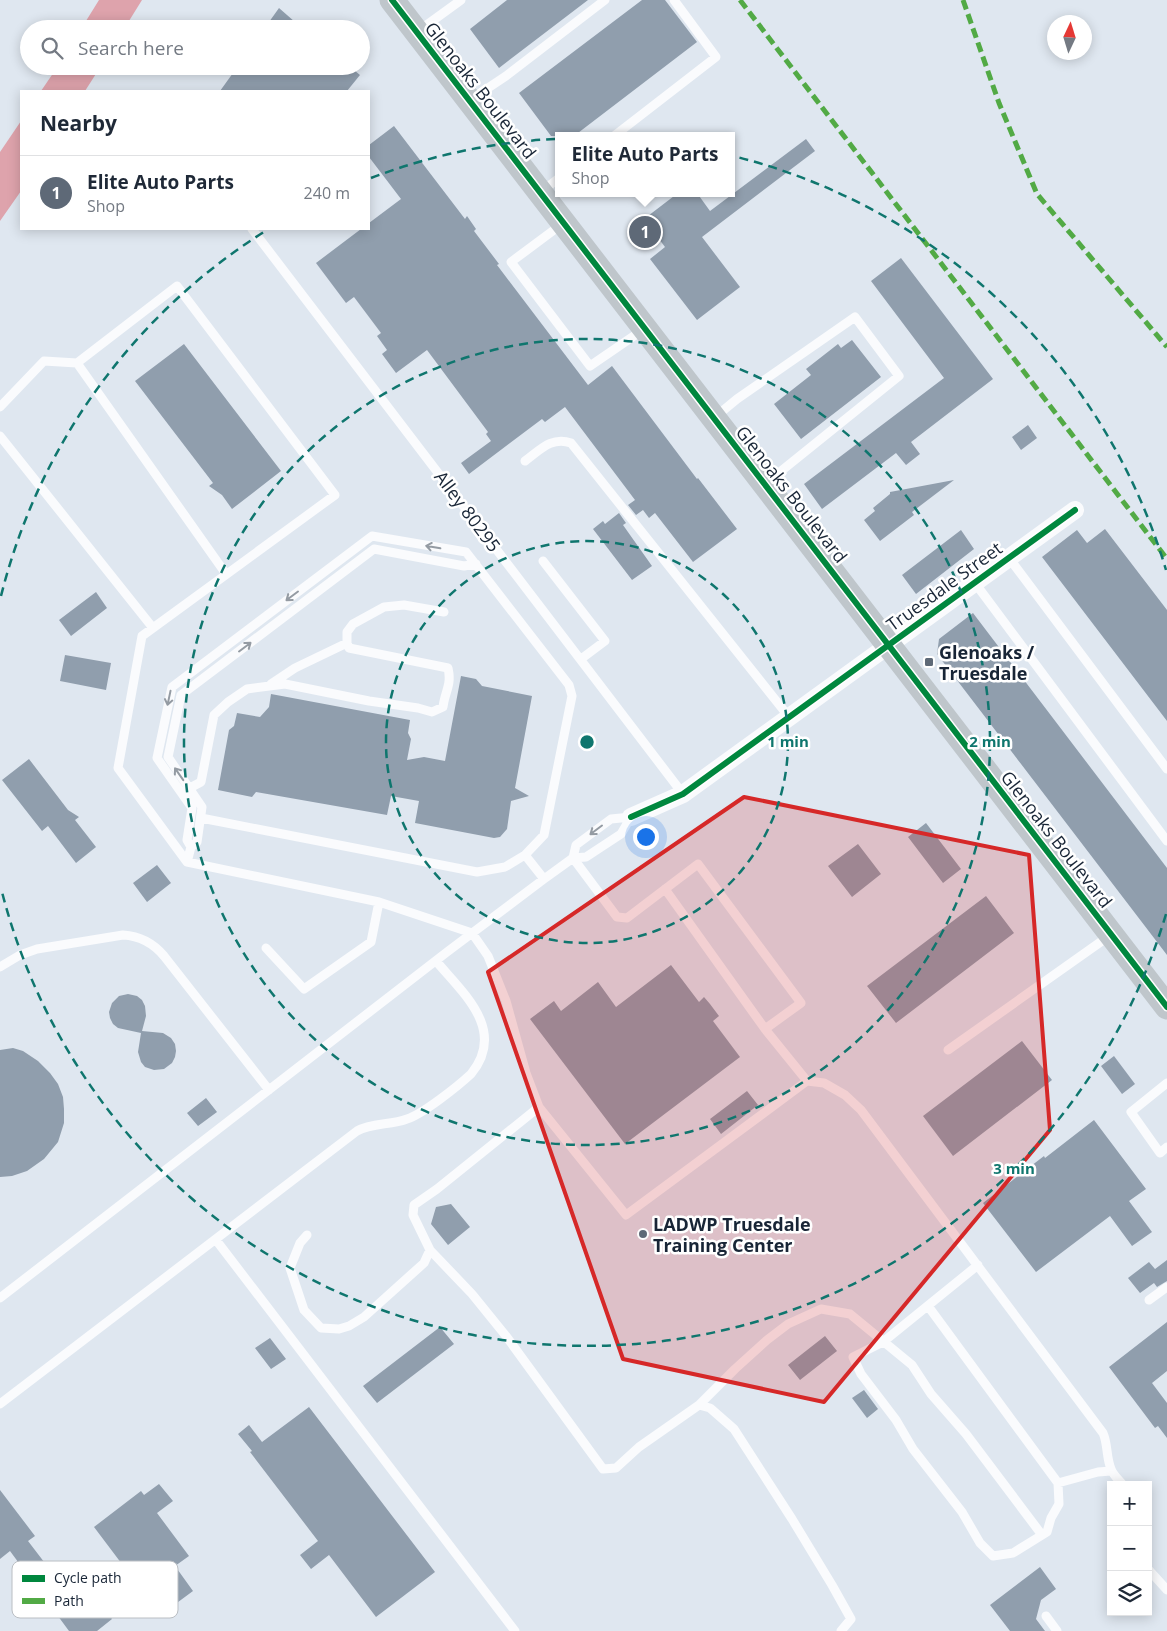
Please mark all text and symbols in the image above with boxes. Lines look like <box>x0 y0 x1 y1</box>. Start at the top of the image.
north arrow <box>1047 15 1092 60</box>
street label: Glenoaks Boulevard <box>420 16 542 164</box>
search box <box>20 20 370 75</box>
icon: search <box>38 34 66 62</box>
text: Search here <box>78 35 184 61</box>
text: Nearby <box>40 109 117 137</box>
popup <box>555 132 735 197</box>
text: Elite Auto Parts <box>572 141 718 167</box>
text: Shop <box>572 167 610 189</box>
text: Elite Auto Parts <box>87 169 234 195</box>
text: 1 <box>51 182 61 204</box>
text: 240 m <box>304 182 350 204</box>
text: Shop <box>87 195 125 217</box>
pin: 1 <box>629 213 661 251</box>
street label: Glenoaks Boulevard <box>731 420 853 568</box>
street label: Alley 80295 <box>430 466 506 556</box>
street label: Truesdale Street <box>881 536 1007 636</box>
one-way arrow <box>426 541 442 551</box>
one-way arrow <box>285 591 299 601</box>
place label: Glenoaks / Truesdale <box>939 640 1035 685</box>
one-way arrow <box>238 642 251 653</box>
marker: Glenoaks / Truesdale <box>923 656 935 668</box>
one-way arrow <box>164 690 173 706</box>
text: 1 min <box>767 731 809 751</box>
text: 2 min <box>969 731 1011 751</box>
centre of rings <box>578 733 596 751</box>
street label: Glenoaks Boulevard <box>996 765 1118 913</box>
one-way arrow <box>174 767 184 781</box>
one-way arrow <box>590 824 603 835</box>
your location <box>633 824 659 850</box>
text: 3 min <box>993 1158 1035 1178</box>
place label: LADWP Truesdale Training Center <box>653 1212 811 1257</box>
marker: LADWP Truesdale Training Center <box>637 1228 649 1240</box>
map controls <box>1107 1481 1152 1616</box>
button: + <box>1107 1481 1152 1526</box>
button: − <box>1107 1526 1152 1571</box>
legend <box>12 1561 178 1618</box>
text: Cycle path <box>54 1568 122 1587</box>
button: layers <box>1107 1571 1152 1616</box>
text: Path <box>54 1591 84 1610</box>

